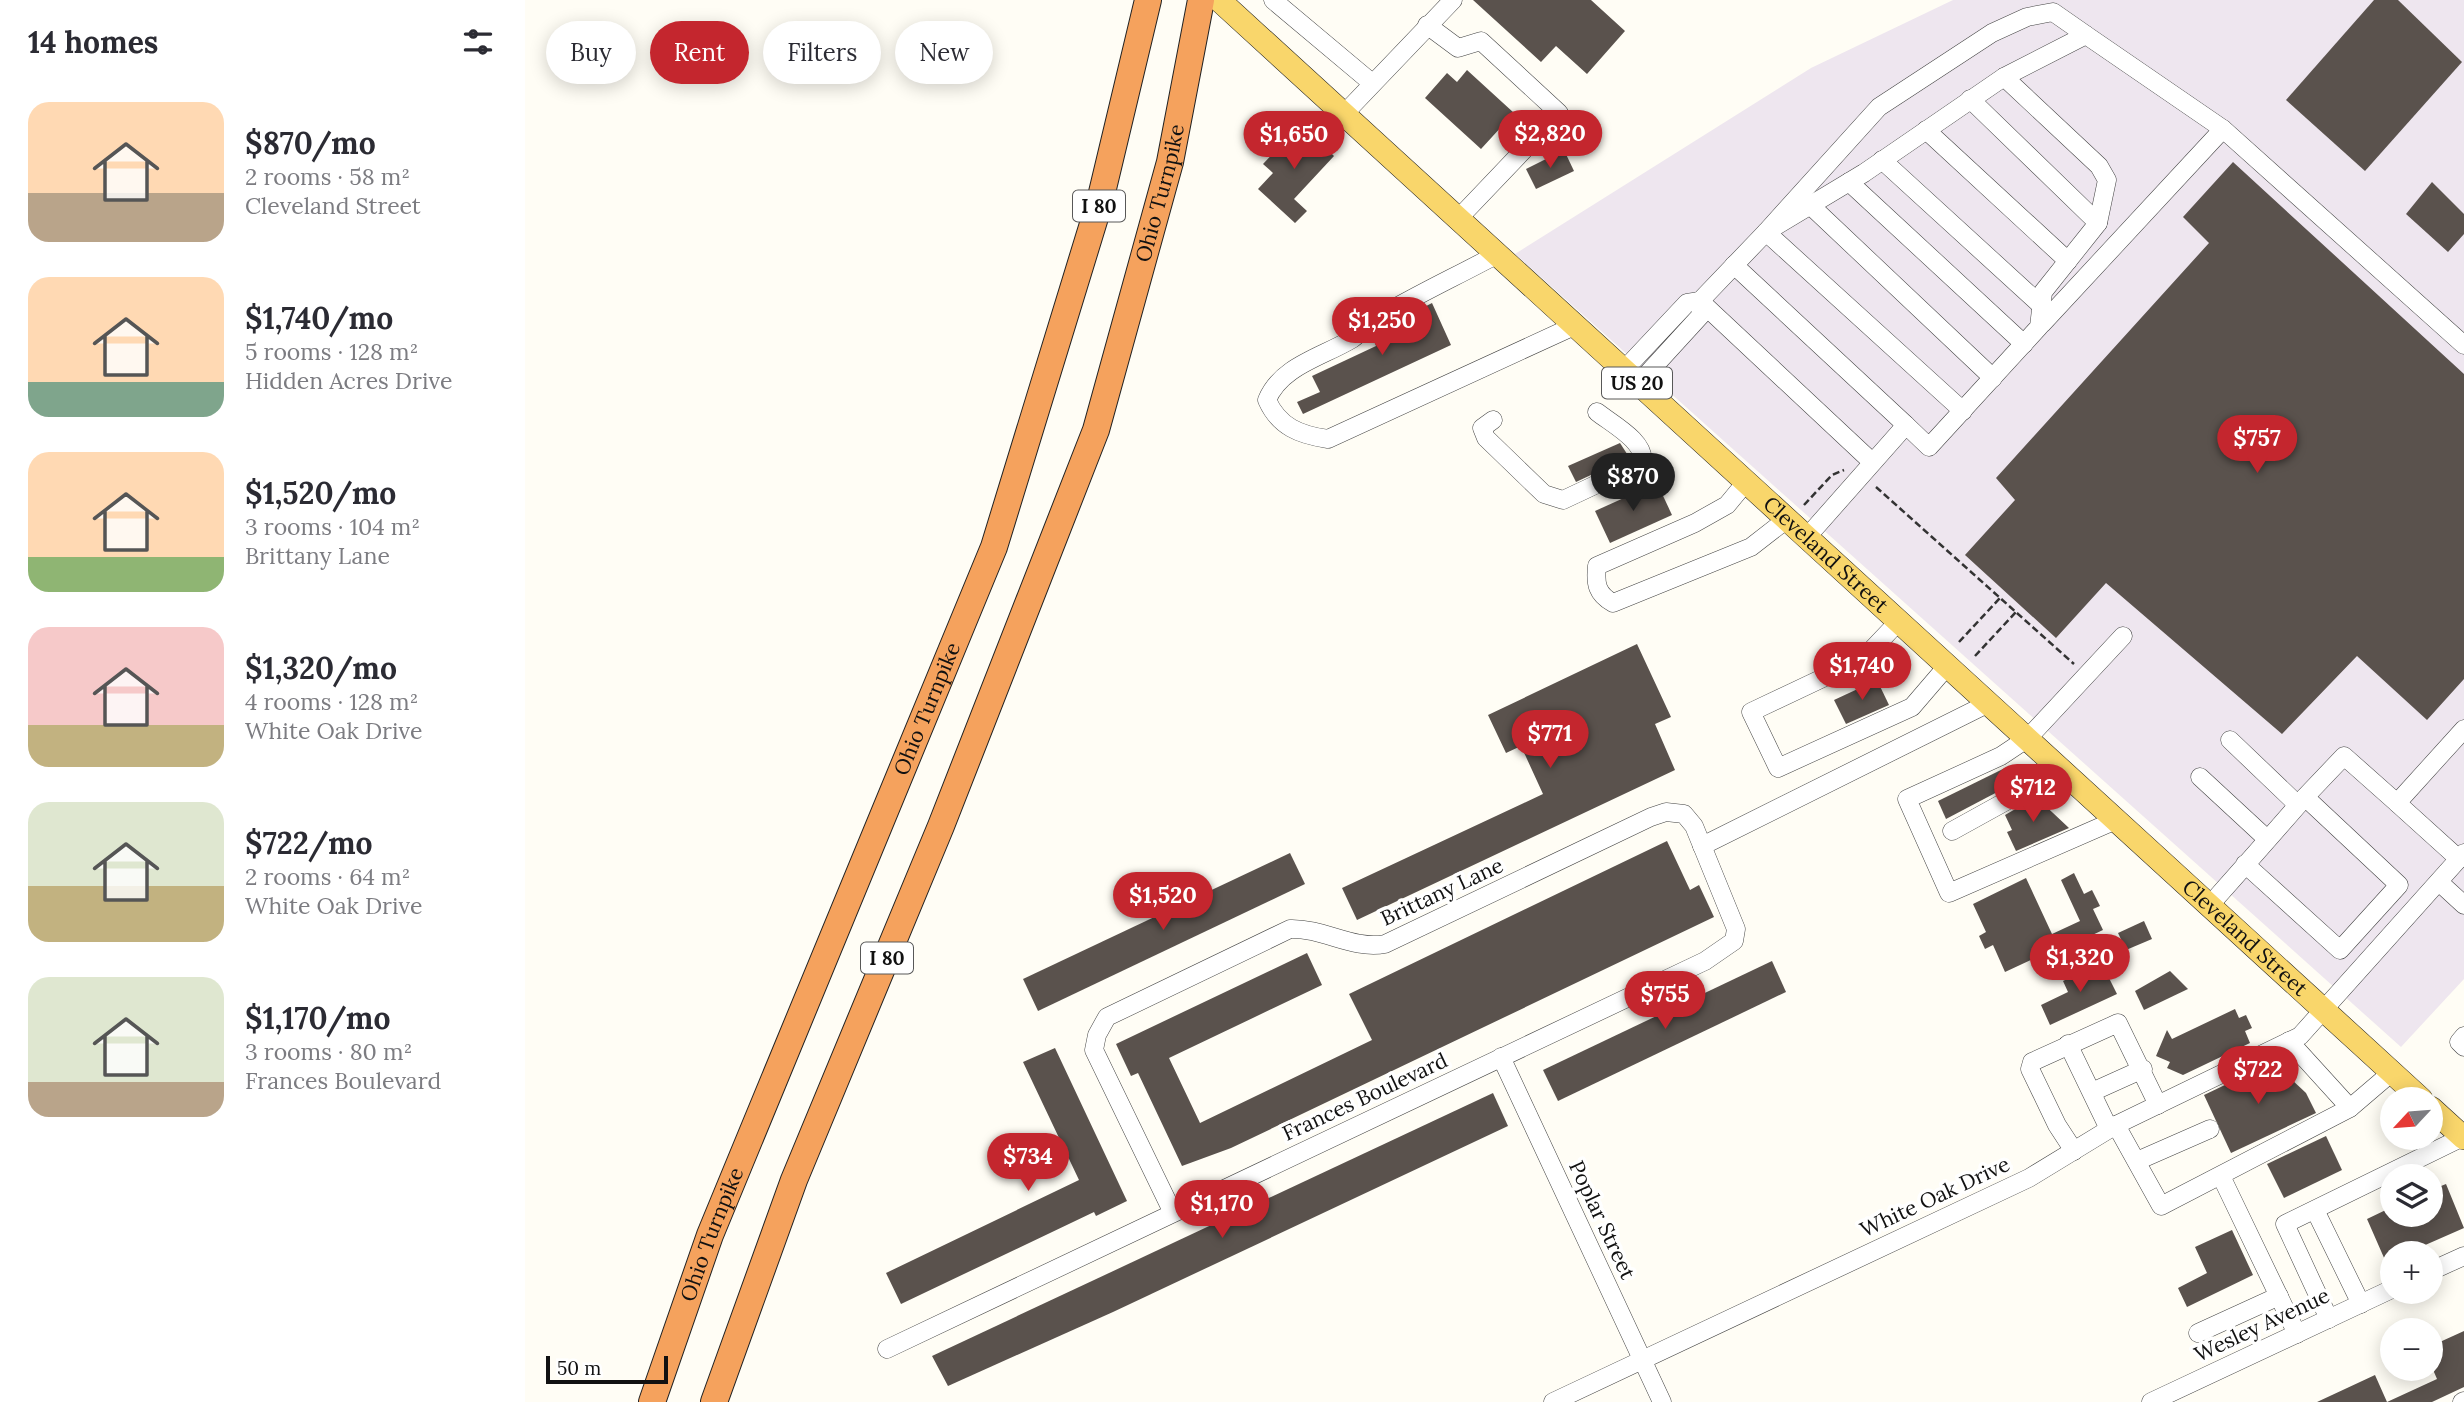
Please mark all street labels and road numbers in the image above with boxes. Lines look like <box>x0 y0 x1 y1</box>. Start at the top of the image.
street label: Ohio Turnpike <box>1129 122 1190 265</box>
road number: I 80 <box>1073 190 1125 222</box>
road number: US 20 <box>1602 368 1672 398</box>
street label: Cleveland Street <box>1758 490 1895 619</box>
street label: Ohio Turnpike <box>887 638 966 779</box>
street label: Brittany Lane <box>1376 851 1507 932</box>
street label: Cleveland Street <box>2177 873 2314 1002</box>
road number: I 80 <box>861 942 913 974</box>
street label: Frances Boulevard <box>1278 1046 1452 1147</box>
street label: White Oak Drive <box>1856 1150 2014 1243</box>
street label: Poplar Street <box>1563 1156 1642 1284</box>
street label: Ohio Turnpike <box>674 1163 749 1305</box>
street label: Wesley Avenue <box>2190 1281 2334 1368</box>

